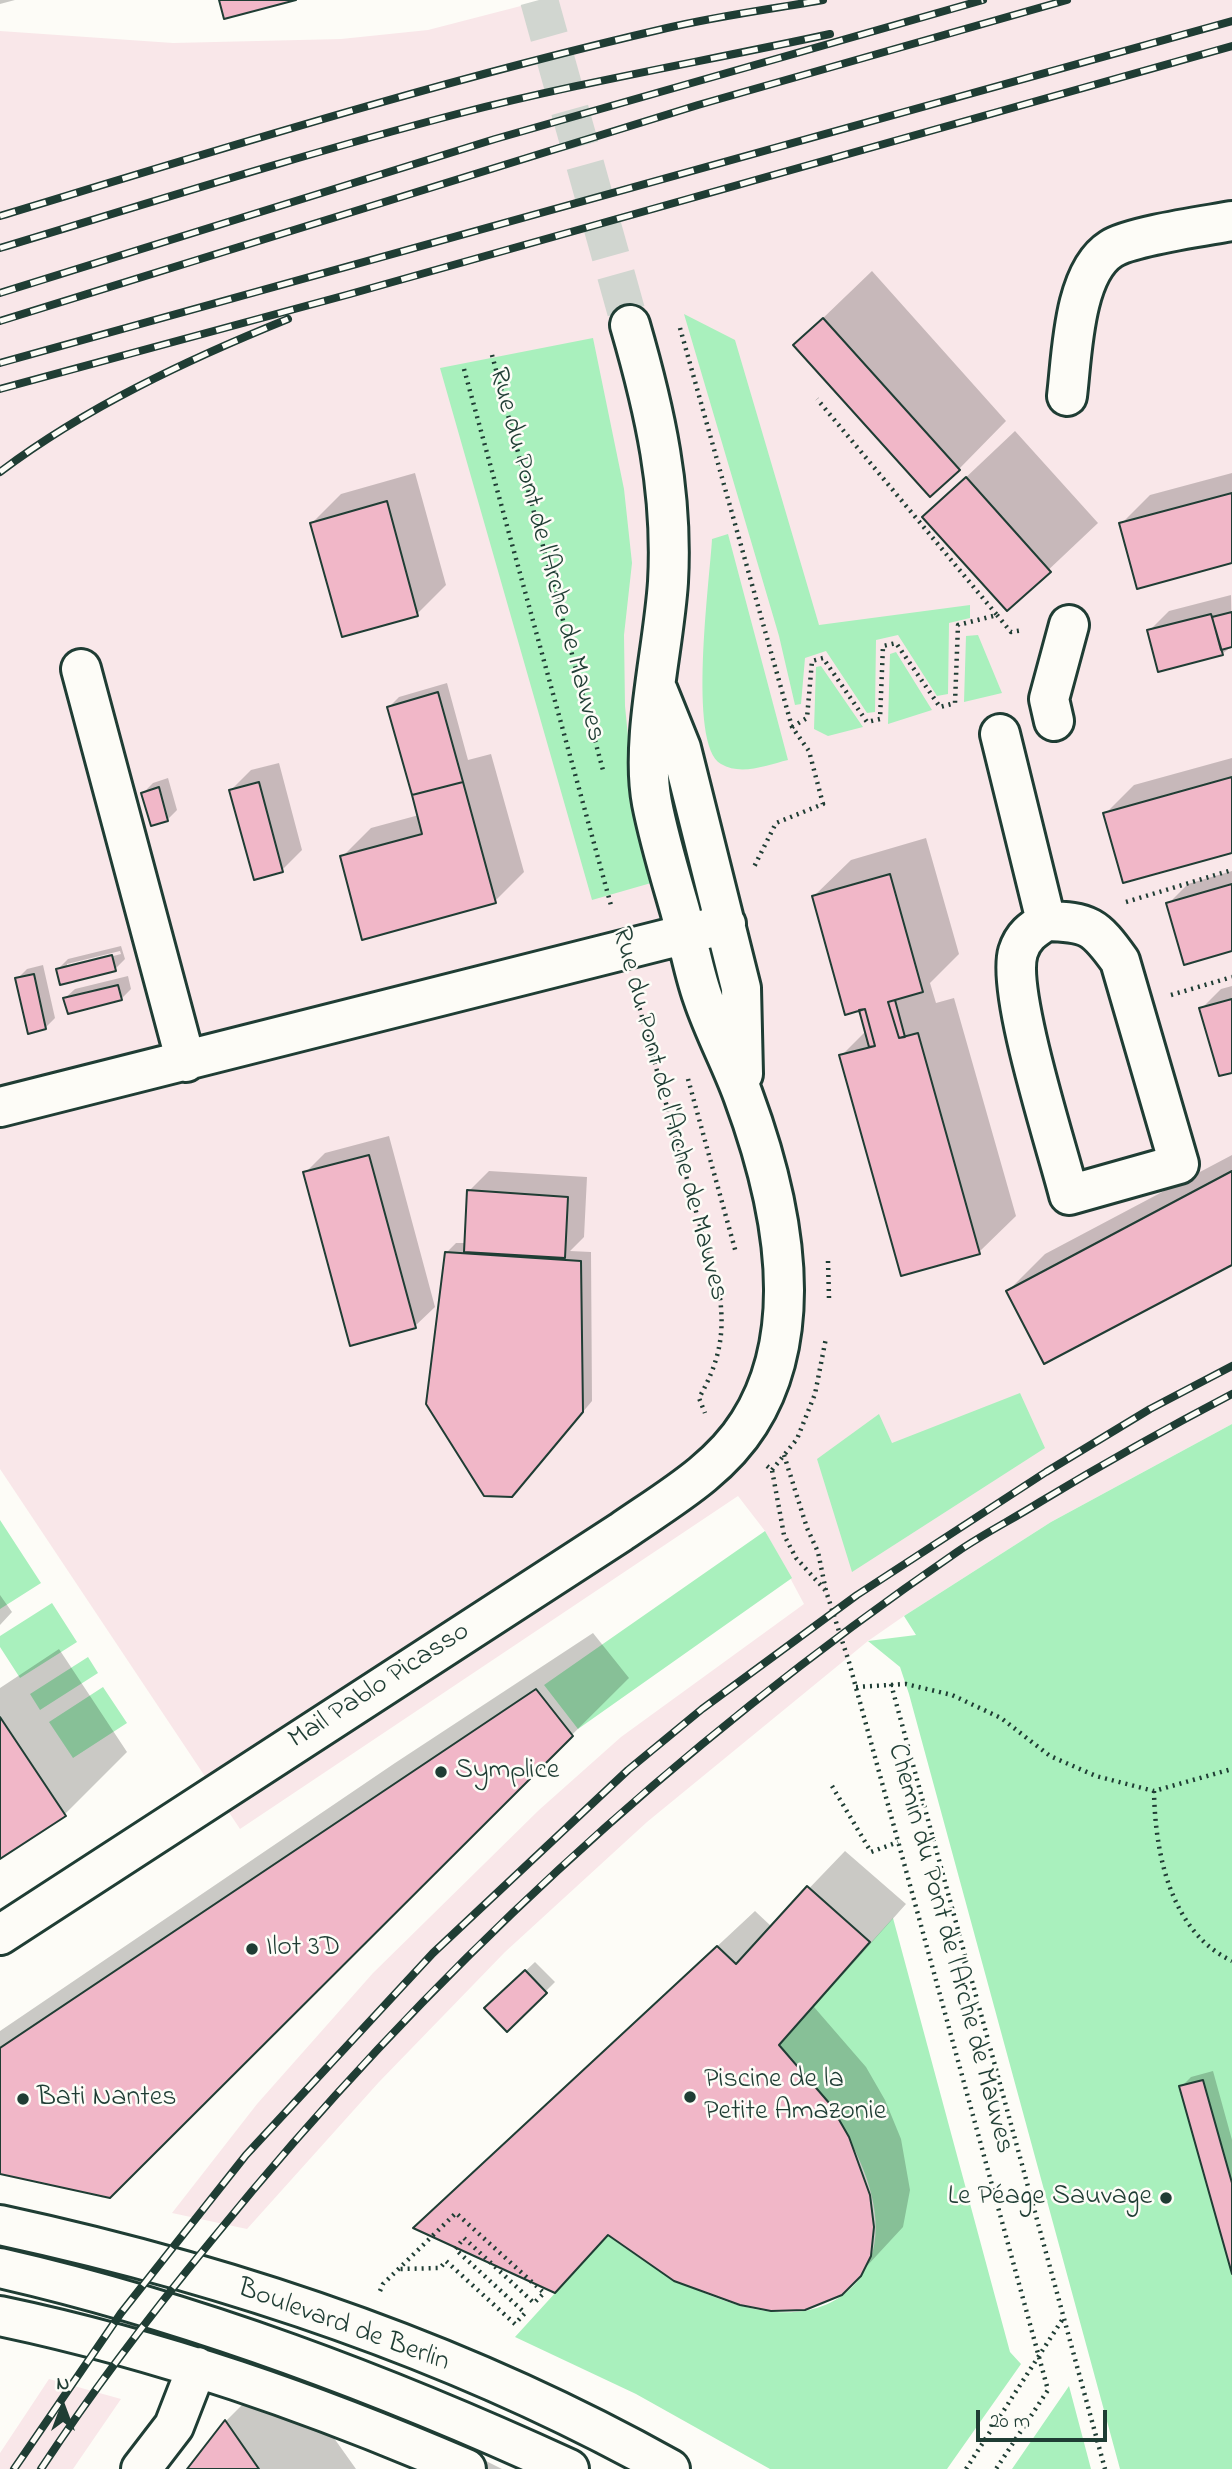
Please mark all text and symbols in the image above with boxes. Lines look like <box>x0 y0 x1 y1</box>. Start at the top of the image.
street label: Rue du Pont de l'Arche de Mauves <box>479 365 611 745</box>
street label: Rue du Pont de l'Arche de Mauves <box>602 924 734 1304</box>
street label: Mail Pablo Picasso <box>283 1616 477 1758</box>
street label: Chemin du Pont de l'Arche de Mauves <box>878 1741 1020 2157</box>
place label: Symplice <box>455 1755 559 1789</box>
marker: Symplice <box>433 1764 449 1780</box>
place label: Ilot 3D <box>266 1932 340 1966</box>
marker: Ilot 3D <box>244 1941 260 1957</box>
place label: Piscine de la Petite Amazonie <box>704 2064 886 2130</box>
place label: Bati Nantes <box>37 2082 176 2116</box>
marker: Piscine de la Petite Amazonie <box>682 2089 698 2105</box>
marker: Bati Nantes <box>15 2091 31 2107</box>
place label: Le Péage Sauvage <box>948 2181 1152 2215</box>
marker: Le Péage Sauvage <box>1158 2190 1174 2206</box>
street label: Boulevard de Berlin <box>233 2273 453 2381</box>
north arrow <box>28 2371 98 2441</box>
text: N <box>57 2371 69 2398</box>
scale bar <box>980 2396 1111 2440</box>
text: 20 m <box>989 2407 1030 2437</box>

